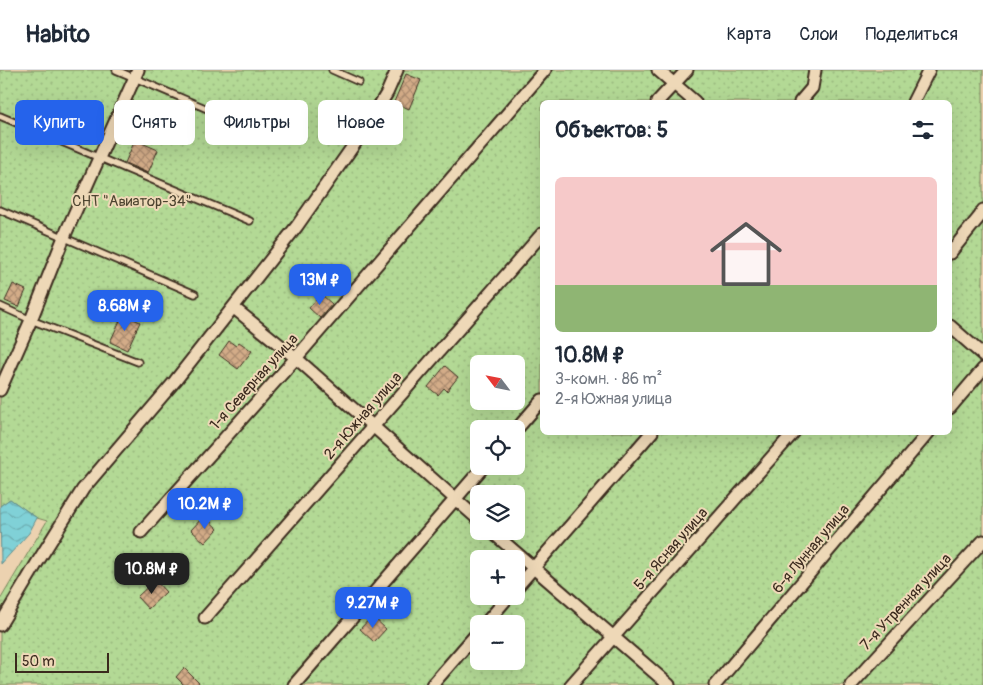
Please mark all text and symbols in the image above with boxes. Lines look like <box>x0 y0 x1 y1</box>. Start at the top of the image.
text: Habito <box>25 20 90 49</box>
text: Карта <box>727 23 771 46</box>
text: Слои <box>799 23 837 46</box>
text: Поделиться <box>865 23 958 46</box>
chip: Купить <box>15 100 104 145</box>
chip: Снять <box>114 100 195 145</box>
chip: Фильтры <box>205 100 308 145</box>
chip: Новое <box>318 100 403 145</box>
icon: filters <box>909 116 937 144</box>
text: Объектов: 5 <box>555 117 668 144</box>
park label: СНТ "Авиатор-34" <box>72 192 192 211</box>
icon: home <box>701 209 791 299</box>
pin: 13M ₽ <box>285 264 355 306</box>
text: 13M ₽ <box>300 270 340 290</box>
pin: 8.68M ₽ <box>79 290 171 332</box>
text: 8.68M ₽ <box>98 296 152 316</box>
street label: 1-я Северная улица <box>206 330 302 434</box>
text: 10.8M ₽ <box>555 342 625 369</box>
north arrow <box>470 355 525 410</box>
map controls <box>470 355 525 670</box>
street label: 2-я Южная улица <box>320 368 406 464</box>
text: 3-комн. · 86 m² <box>555 369 662 389</box>
text: 2-я Южная улица <box>555 389 672 409</box>
button: locate <box>470 420 525 475</box>
button: layers <box>470 485 525 540</box>
pin: 10.2M ₽ <box>159 488 251 530</box>
text: 10.2M ₽ <box>178 494 232 514</box>
street label: 6-я Лунная улица <box>768 501 854 597</box>
street label: 5-я Ясная улица <box>630 504 712 594</box>
button: + <box>470 550 525 605</box>
street label: 7-я Утренняя улица <box>856 550 956 654</box>
pin: 10.8M ₽ <box>106 552 198 595</box>
text: 10.8M ₽ <box>125 559 179 579</box>
pin: 9.27M ₽ <box>327 586 419 629</box>
text: 9.27M ₽ <box>346 593 400 613</box>
button: − <box>470 615 525 670</box>
scale bar <box>15 650 109 673</box>
text: 50 m <box>22 653 55 670</box>

